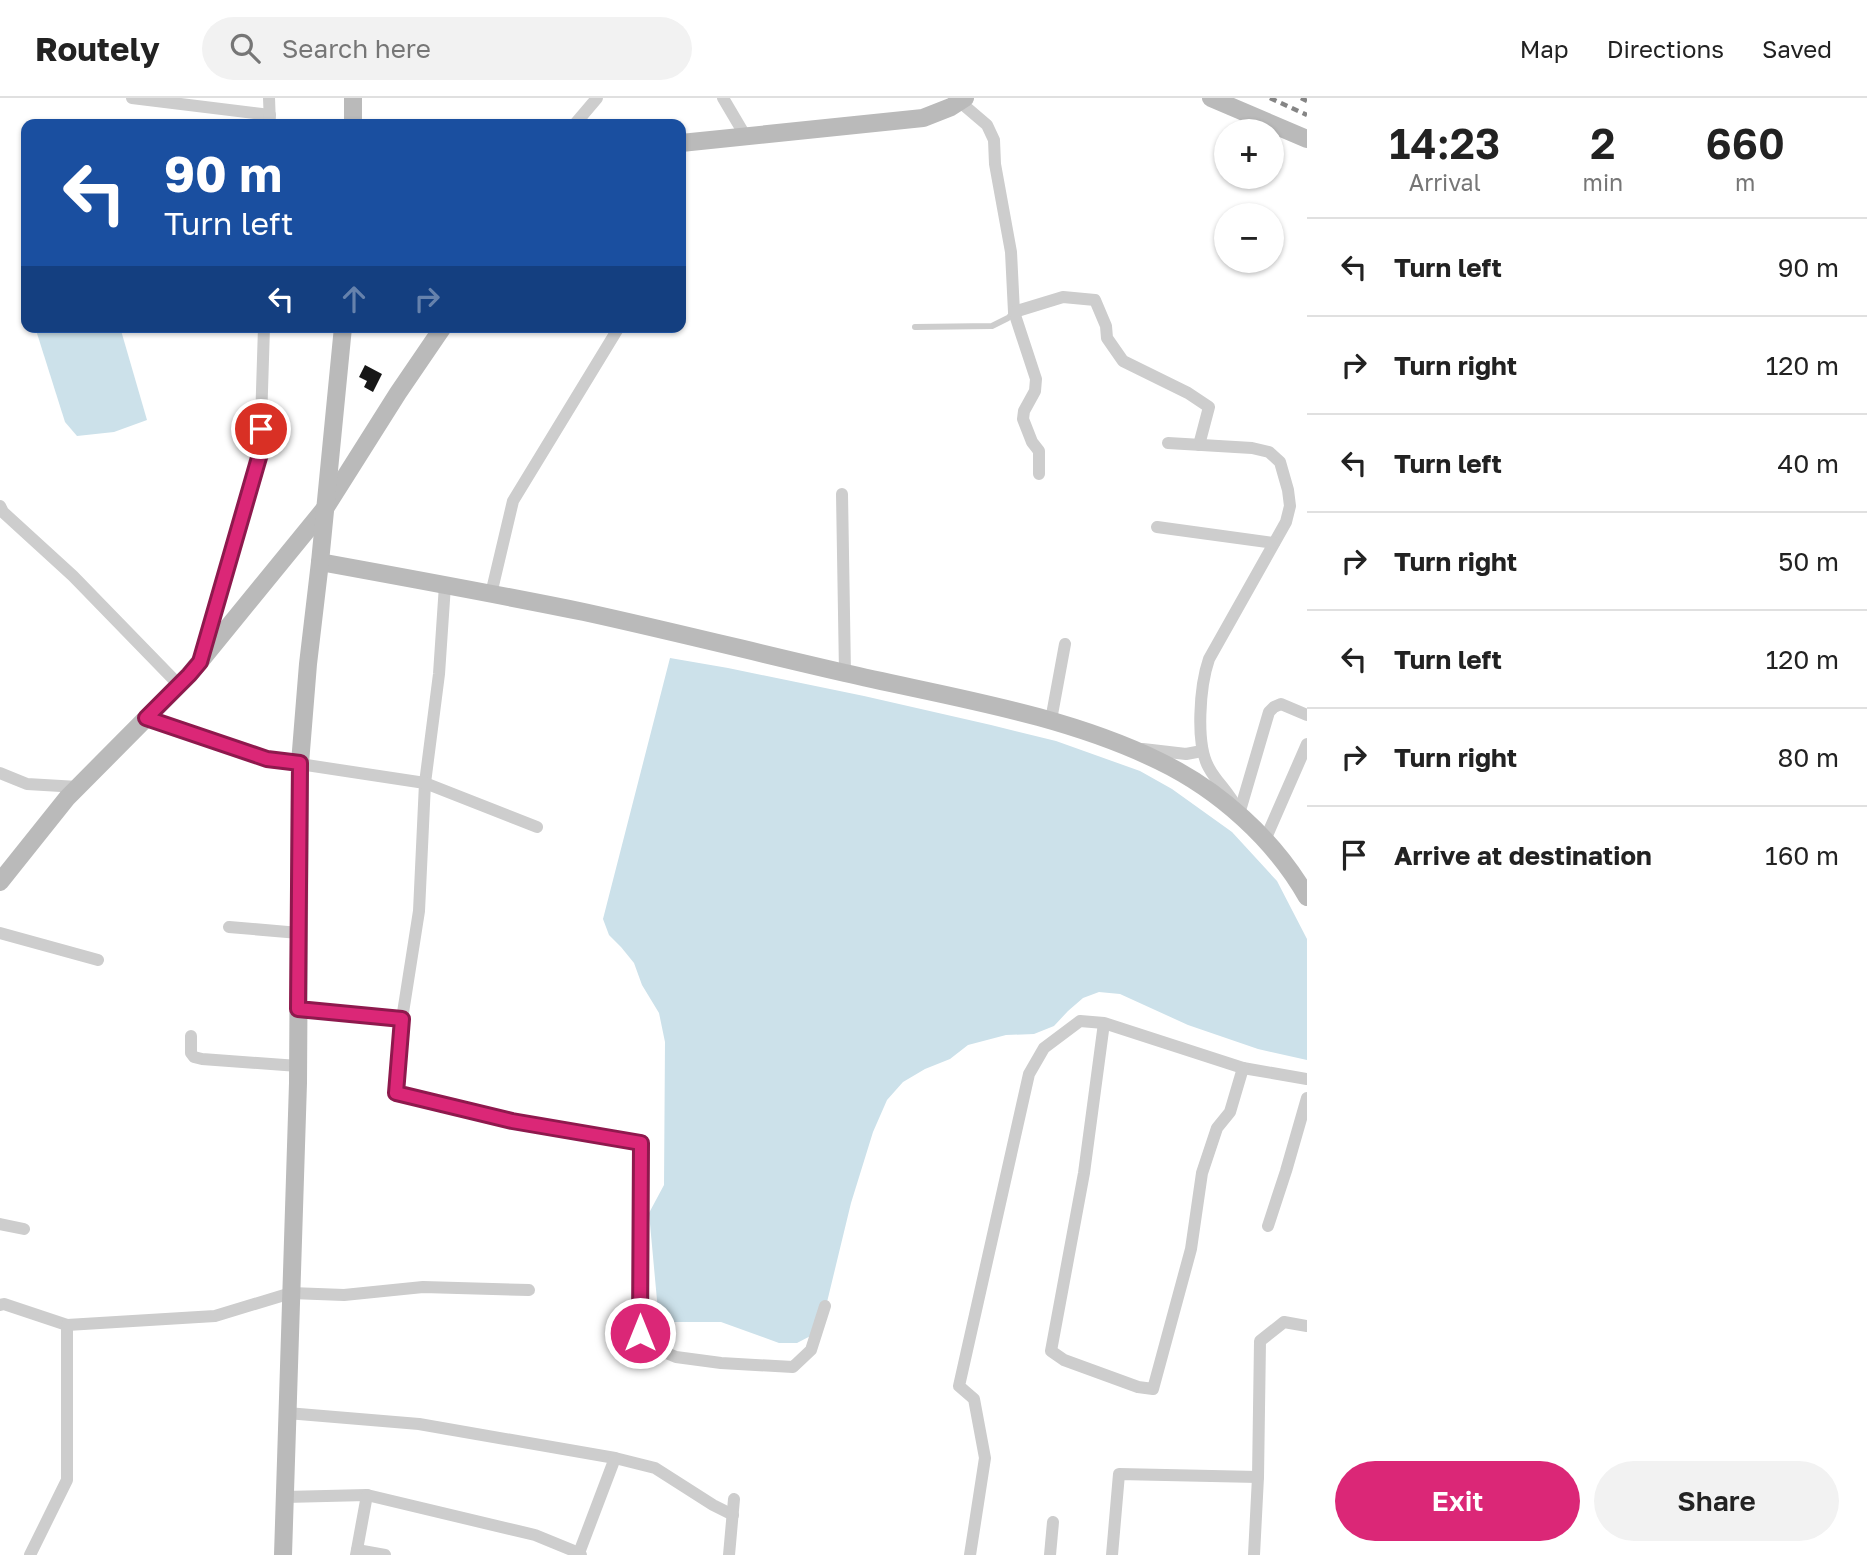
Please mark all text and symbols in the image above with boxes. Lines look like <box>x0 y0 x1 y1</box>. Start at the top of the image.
search box <box>202 17 692 80</box>
text: Routely <box>35 29 160 68</box>
icon: search <box>226 29 264 67</box>
text: Search here <box>282 33 431 64</box>
text: Map <box>1520 34 1569 63</box>
text: Directions <box>1607 34 1724 63</box>
text: Saved <box>1762 34 1832 63</box>
text: 14:23 <box>1389 118 1500 168</box>
text: 2 <box>1590 118 1615 168</box>
text: 660 <box>1705 118 1785 168</box>
map controls <box>1214 119 1284 273</box>
button: + <box>1214 119 1284 189</box>
text: 90 m <box>164 144 282 203</box>
icon: left <box>49 147 140 238</box>
text: Arrival <box>1409 168 1481 196</box>
text: min <box>1583 168 1623 196</box>
text: m <box>1735 168 1755 196</box>
button: − <box>1214 203 1284 273</box>
text: Turn left <box>164 204 293 242</box>
icon: left <box>1335 248 1373 286</box>
text: Turn left <box>1394 252 1502 283</box>
text: 90 m <box>1778 252 1839 283</box>
icon: left <box>262 280 300 318</box>
icon: ahead <box>335 280 373 318</box>
icon: right <box>408 280 446 318</box>
icon: right <box>1335 346 1373 384</box>
text: Turn right <box>1394 350 1517 381</box>
text: 120 m <box>1766 350 1839 381</box>
pin <box>231 399 291 459</box>
icon: arrive <box>242 410 280 448</box>
icon: left <box>1335 444 1373 482</box>
text: Turn left <box>1394 448 1502 479</box>
text: 40 m <box>1778 448 1839 479</box>
icon: right <box>1335 542 1373 580</box>
text: Turn right <box>1394 546 1517 577</box>
text: 50 m <box>1778 546 1839 577</box>
icon: left <box>1335 640 1373 678</box>
text: Turn left <box>1394 644 1502 675</box>
text: 120 m <box>1766 644 1839 675</box>
icon: right <box>1335 738 1373 776</box>
text: Turn right <box>1394 742 1517 773</box>
text: 80 m <box>1778 742 1839 773</box>
icon: arrive <box>1335 836 1373 874</box>
text: Arrive at destination <box>1394 840 1652 871</box>
text: 160 m <box>1765 840 1839 871</box>
position arrow <box>603 1296 677 1370</box>
button: Exit <box>1335 1461 1580 1541</box>
button: Share <box>1594 1461 1839 1541</box>

